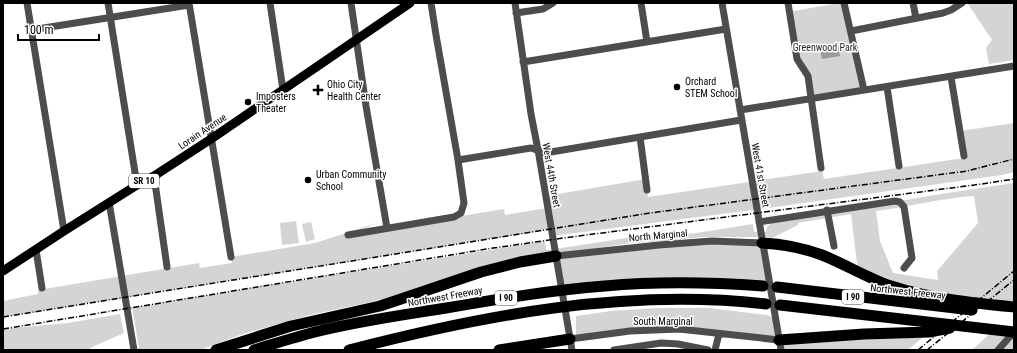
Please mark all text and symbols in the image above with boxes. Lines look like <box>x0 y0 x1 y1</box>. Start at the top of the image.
scale bar <box>18 16 99 42</box>
text: 100 m <box>24 23 54 37</box>
park label: Greenwood Park <box>793 42 858 53</box>
place label: Orchard STEM School <box>685 76 737 99</box>
place label: Ohio City Health Center <box>327 79 381 102</box>
marker: Orchard STEM School <box>672 82 682 92</box>
marker: Ohio City Health Center <box>312 84 324 96</box>
place label: Imposters Theater <box>256 91 296 114</box>
marker: Imposters Theater <box>243 97 253 107</box>
street label: Lorain Avenue <box>176 111 229 152</box>
street label: West 44th Street <box>540 142 563 208</box>
street label: West 41st Street <box>749 142 772 208</box>
place label: Urban Community School <box>316 169 386 192</box>
road number: SR 10 <box>129 174 159 188</box>
marker: Urban Community School <box>303 175 313 185</box>
street label: North Marginal <box>628 227 688 244</box>
street label: Northwest Freeway <box>870 282 946 301</box>
street label: Northwest Freeway <box>407 285 483 308</box>
road number: I 90 <box>842 290 864 304</box>
road number: I 90 <box>495 291 517 305</box>
street label: South Marginal <box>633 316 693 327</box>

